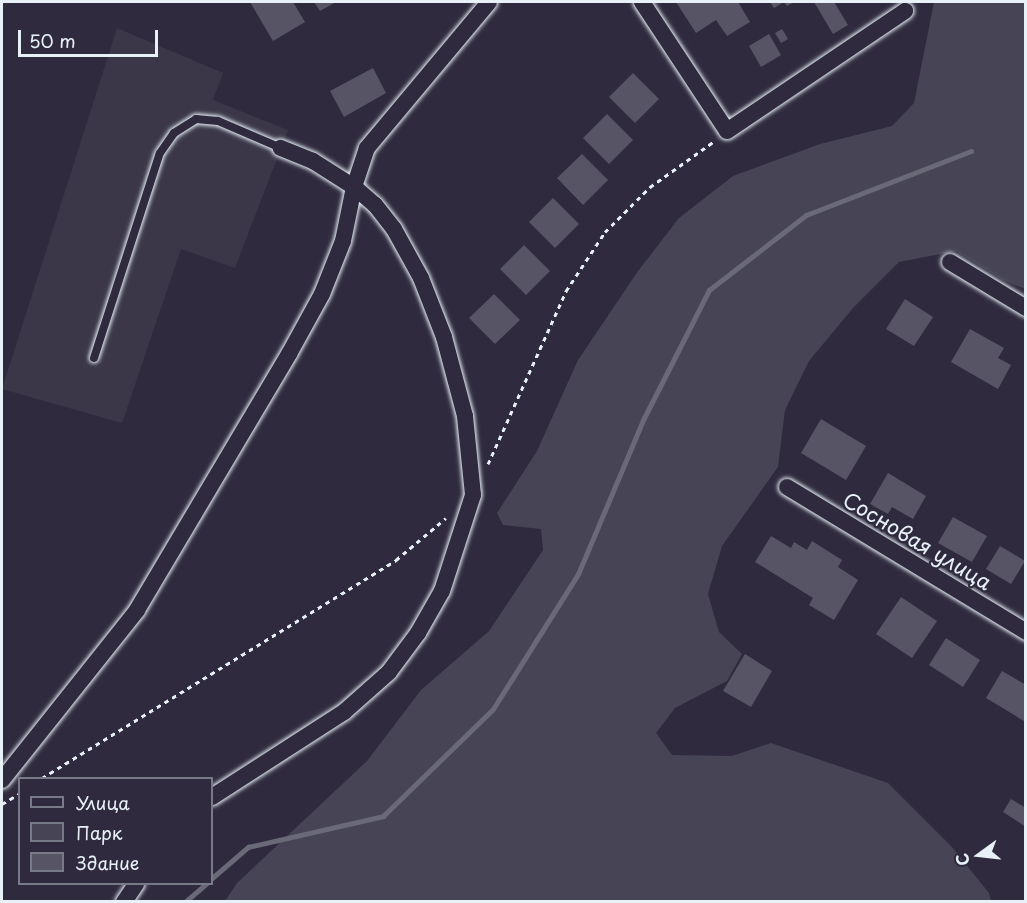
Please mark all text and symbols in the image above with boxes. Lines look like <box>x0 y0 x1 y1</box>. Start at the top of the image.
scale bar <box>21 18 160 56</box>
text: 50 m <box>29 27 76 54</box>
street label: Сосновая улица <box>839 486 997 594</box>
legend <box>18 777 213 885</box>
text: Улица <box>76 789 130 816</box>
text: Парк <box>76 819 122 846</box>
north arrow <box>949 825 1009 885</box>
text: Здание <box>76 849 139 876</box>
text: С <box>948 851 975 869</box>

